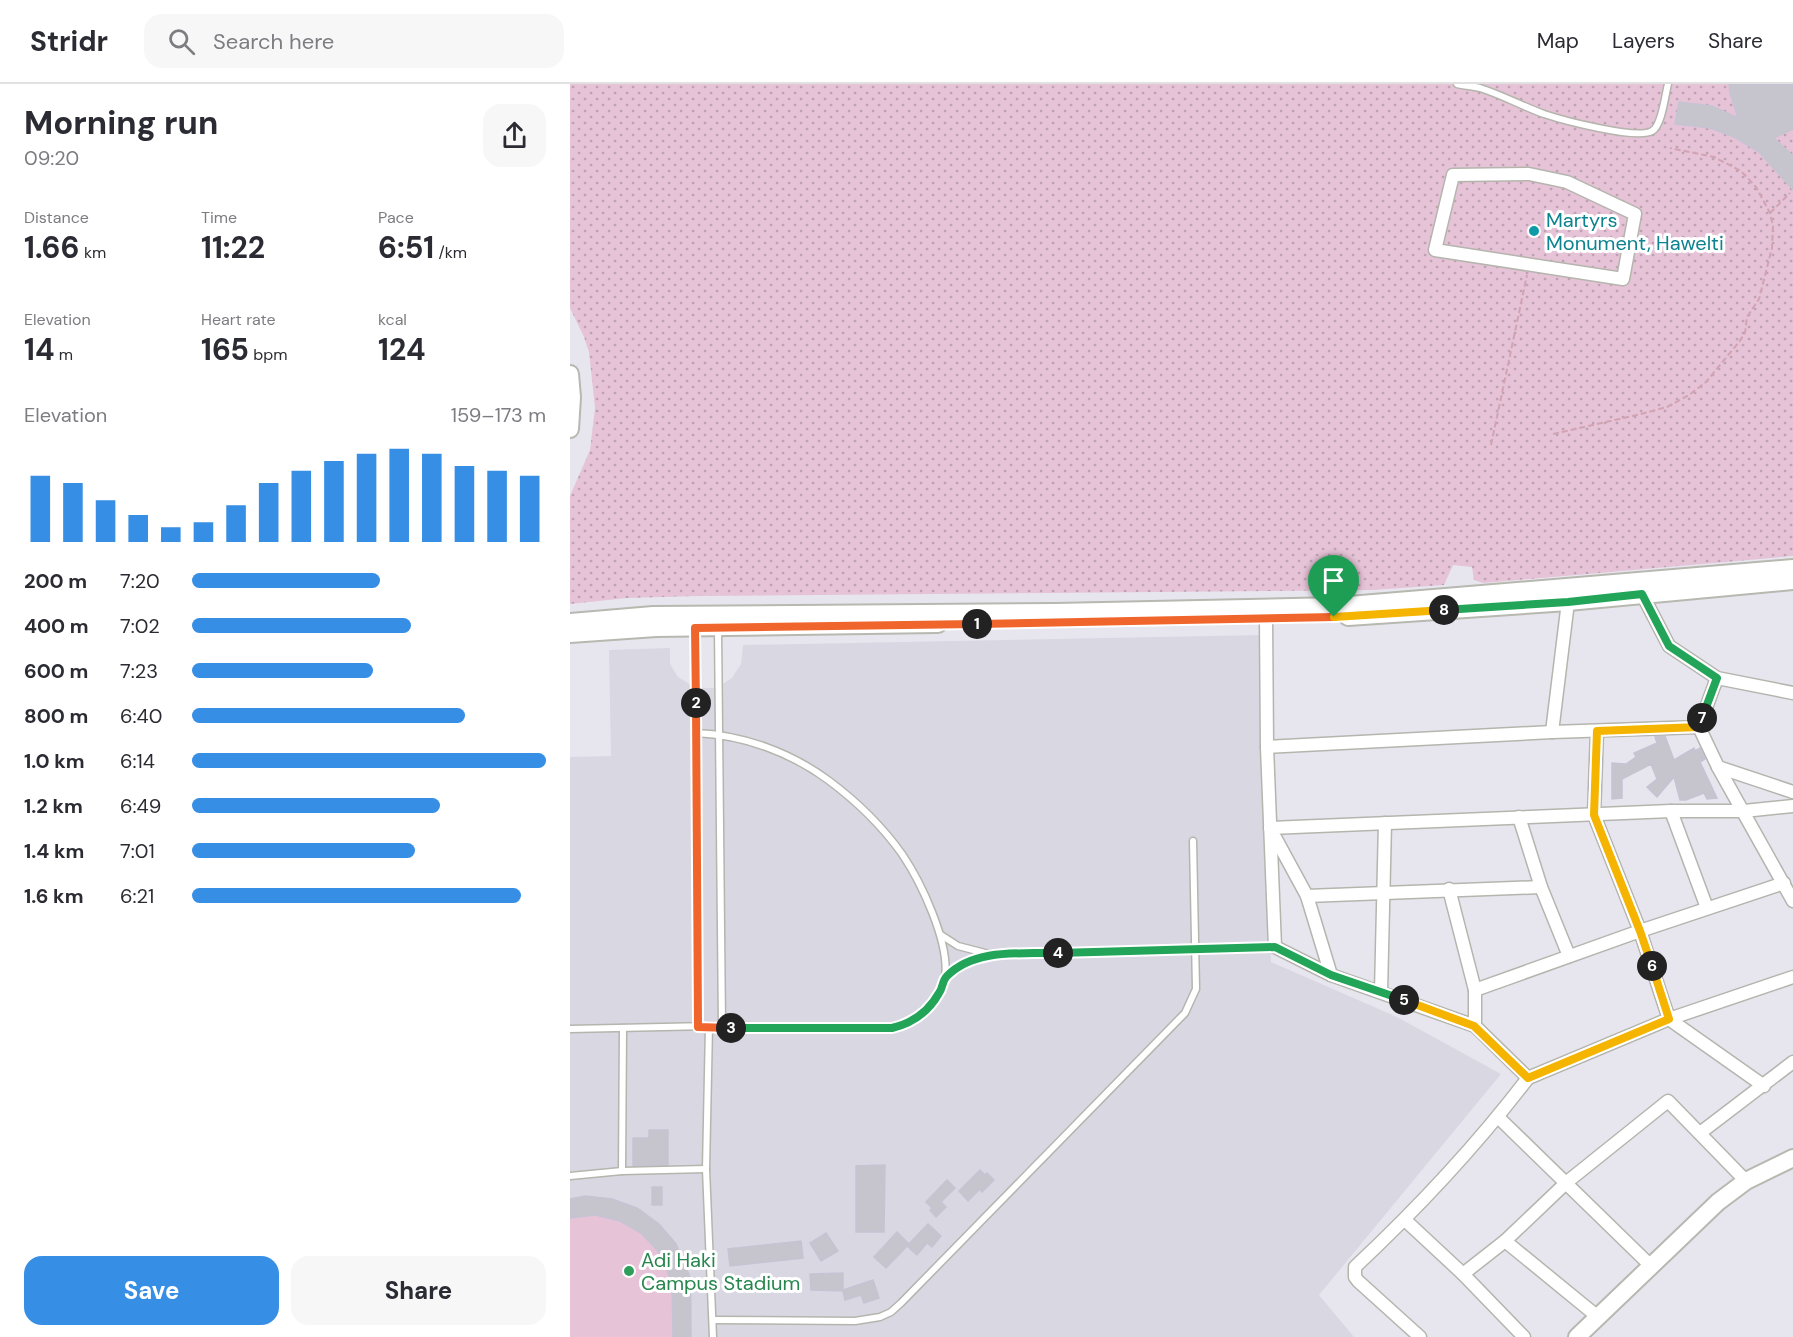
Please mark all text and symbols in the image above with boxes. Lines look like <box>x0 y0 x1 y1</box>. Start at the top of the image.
search box <box>144 14 564 68</box>
text: Stridr <box>30 23 108 60</box>
icon: search <box>165 25 198 58</box>
text: Search here <box>213 27 334 56</box>
text: Map <box>1537 27 1579 55</box>
text: Layers <box>1612 27 1675 55</box>
text: Share <box>1708 27 1763 55</box>
text: Morning run <box>24 101 218 144</box>
button: share <box>483 104 546 167</box>
text: 09:20 <box>24 145 79 171</box>
text: Distance <box>24 207 89 228</box>
text: Time <box>201 207 237 228</box>
text: Pace <box>378 207 414 228</box>
place label: Martyrs Monument, Hawelti <box>1546 207 1724 256</box>
marker: Martyrs Monument, Hawelti <box>1527 224 1541 238</box>
text: 1.66 <box>24 228 80 267</box>
text: 11:22 <box>201 228 265 267</box>
text: 6:51 <box>378 228 434 267</box>
text: km <box>80 242 106 263</box>
text: /km <box>434 242 467 263</box>
text: Elevation <box>24 309 91 330</box>
text: Heart rate <box>201 309 276 330</box>
text: kcal <box>378 309 407 330</box>
text: 14 <box>24 330 54 369</box>
text: 165 <box>201 330 249 369</box>
text: 124 <box>378 330 426 369</box>
text: m <box>54 344 73 365</box>
text: bpm <box>249 344 288 365</box>
text: Elevation <box>24 402 107 428</box>
text: 159–173 m <box>451 402 546 428</box>
pin <box>1308 555 1359 617</box>
icon: arrive <box>1317 564 1350 597</box>
text: 200 m <box>24 568 87 594</box>
text: 7:20 <box>120 568 160 594</box>
pin: 8 <box>1429 595 1459 625</box>
text: 8 <box>1439 599 1449 620</box>
pin: 1 <box>962 609 992 639</box>
text: 400 m <box>24 613 89 639</box>
text: 7:02 <box>120 613 160 639</box>
text: 1 <box>974 613 980 634</box>
text: 600 m <box>24 658 88 684</box>
text: 7:23 <box>120 658 158 684</box>
pin: 2 <box>681 688 711 718</box>
text: 2 <box>691 692 701 713</box>
text: 800 m <box>24 703 88 729</box>
text: 6:40 <box>120 703 162 729</box>
pin: 7 <box>1687 703 1717 733</box>
text: 7 <box>1698 707 1706 728</box>
text: 1.0 km <box>24 748 85 774</box>
text: 6:14 <box>120 748 155 774</box>
text: 1.2 km <box>24 793 83 819</box>
text: 6:49 <box>120 793 161 819</box>
text: 1.4 km <box>24 838 84 864</box>
text: 7:01 <box>120 838 155 864</box>
text: 1.6 km <box>24 883 83 909</box>
text: 6:21 <box>120 883 154 909</box>
pin: 4 <box>1043 938 1073 968</box>
text: 4 <box>1053 942 1063 963</box>
pin: 6 <box>1637 951 1667 981</box>
text: 6 <box>1647 955 1657 976</box>
pin: 5 <box>1389 985 1419 1015</box>
text: 5 <box>1399 989 1409 1010</box>
pin: 3 <box>716 1013 746 1043</box>
text: 3 <box>726 1017 736 1038</box>
place label: Adi Haki Campus Stadium <box>641 1247 800 1296</box>
button: Save <box>24 1256 279 1325</box>
button: Share <box>291 1256 546 1325</box>
marker: Adi Haki Campus Stadium <box>622 1264 636 1278</box>

